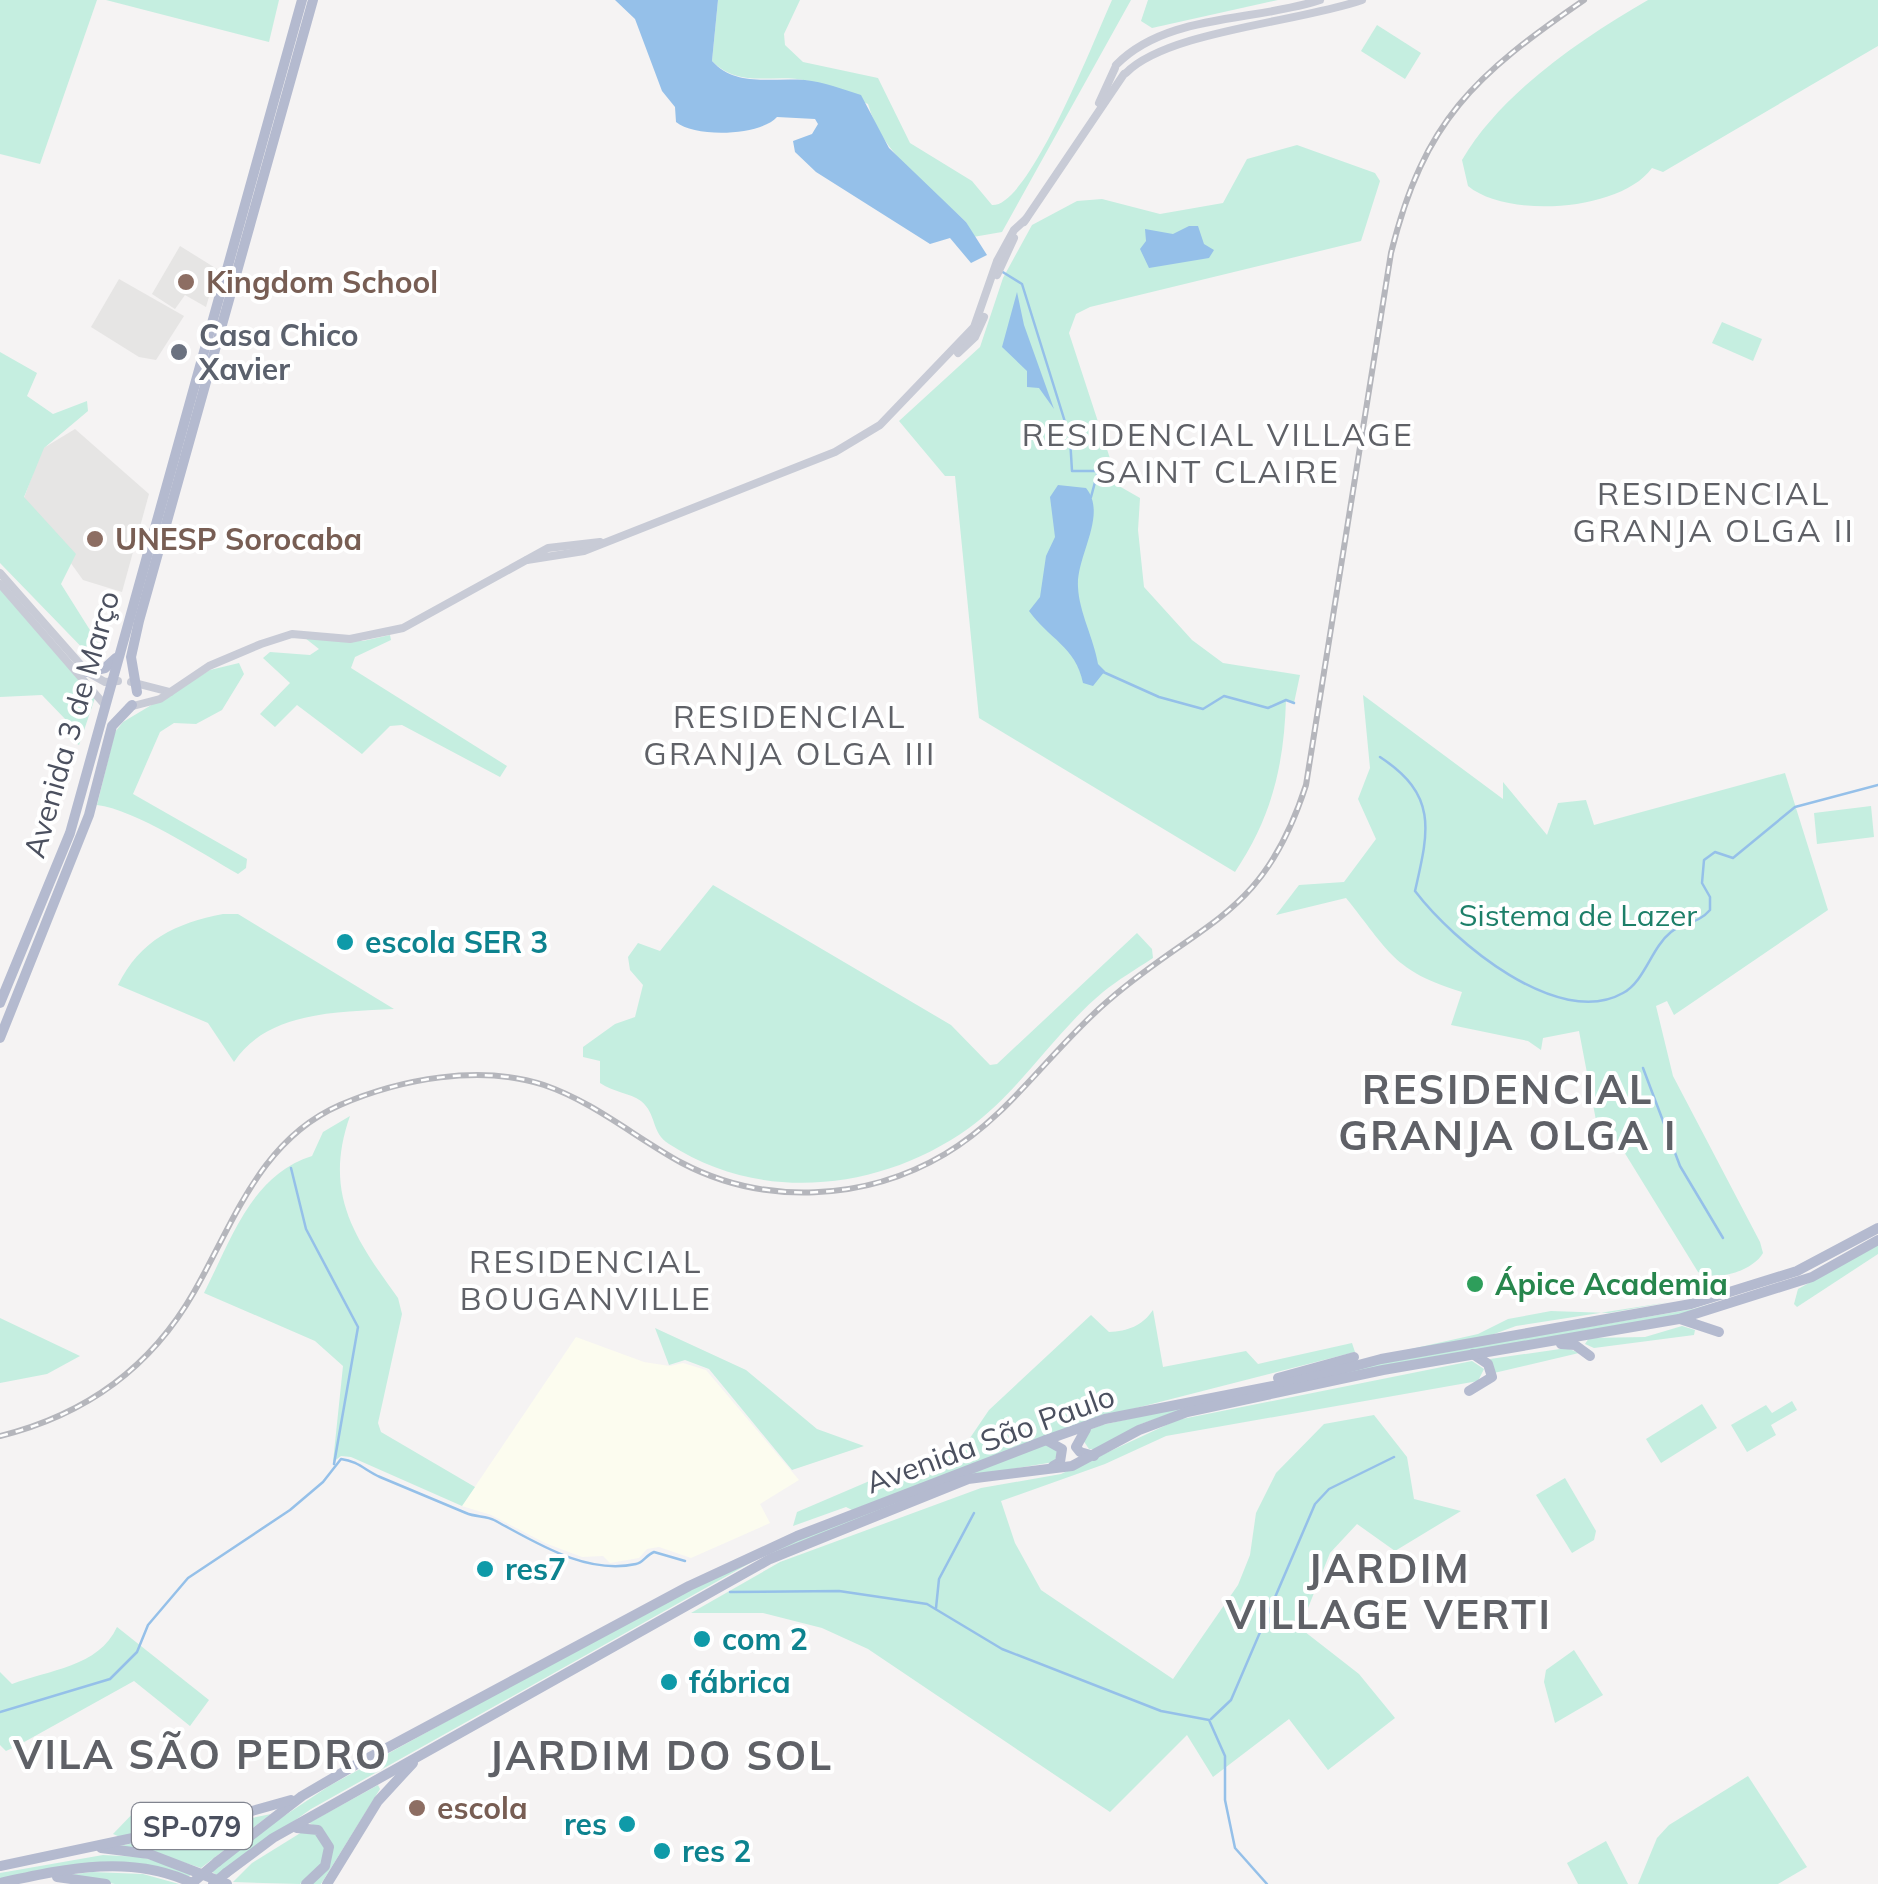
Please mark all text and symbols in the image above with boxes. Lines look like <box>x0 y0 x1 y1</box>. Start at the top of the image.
place label: Kingdom School <box>206 263 438 301</box>
marker: Kingdom School <box>175 271 197 293</box>
place label: Casa Chico Xavier <box>198 316 359 388</box>
marker: Casa Chico Xavier <box>168 341 190 363</box>
district label: RESIDENCIAL VILLAGE SAINT CLAIRE <box>1022 414 1414 491</box>
district label: RESIDENCIAL GRANJA OLGA II <box>1573 473 1855 550</box>
place label: UNESP Sorocaba <box>115 520 362 558</box>
marker: UNESP Sorocaba <box>84 528 106 550</box>
street label: Avenida 3 de Março <box>15 586 127 862</box>
district label: RESIDENCIAL GRANJA OLGA III <box>643 696 937 773</box>
park label: Sistema de Lazer <box>1459 896 1697 934</box>
place label: escola SER 3 <box>365 923 548 961</box>
marker: escola SER 3 <box>334 931 356 953</box>
district label: RESIDENCIAL GRANJA OLGA I <box>1338 1064 1678 1160</box>
district label: RESIDENCIAL BOUGANVILLE <box>460 1241 712 1318</box>
place label: Ápice Academia <box>1495 1265 1728 1303</box>
marker: Ápice Academia <box>1464 1273 1486 1295</box>
street label: Avenida São Paulo <box>860 1376 1120 1502</box>
district label: JARDIM VILLAGE VERTI <box>1225 1543 1552 1639</box>
place label: res7 <box>505 1550 566 1588</box>
marker: res7 <box>474 1558 496 1580</box>
place label: com 2 <box>722 1620 808 1658</box>
marker: com 2 <box>691 1628 713 1650</box>
place label: fábrica <box>689 1663 791 1701</box>
marker: fábrica <box>658 1671 680 1693</box>
district label: VILA SÃO PEDRO <box>12 1729 389 1779</box>
district label: JARDIM DO SOL <box>488 1730 834 1780</box>
place label: escola <box>437 1789 527 1827</box>
marker: escola <box>406 1797 428 1819</box>
road number: SP-079 <box>132 1803 252 1849</box>
place label: res <box>564 1805 607 1843</box>
marker: res <box>616 1813 638 1835</box>
place label: res 2 <box>682 1832 751 1870</box>
marker: res 2 <box>651 1840 673 1862</box>

